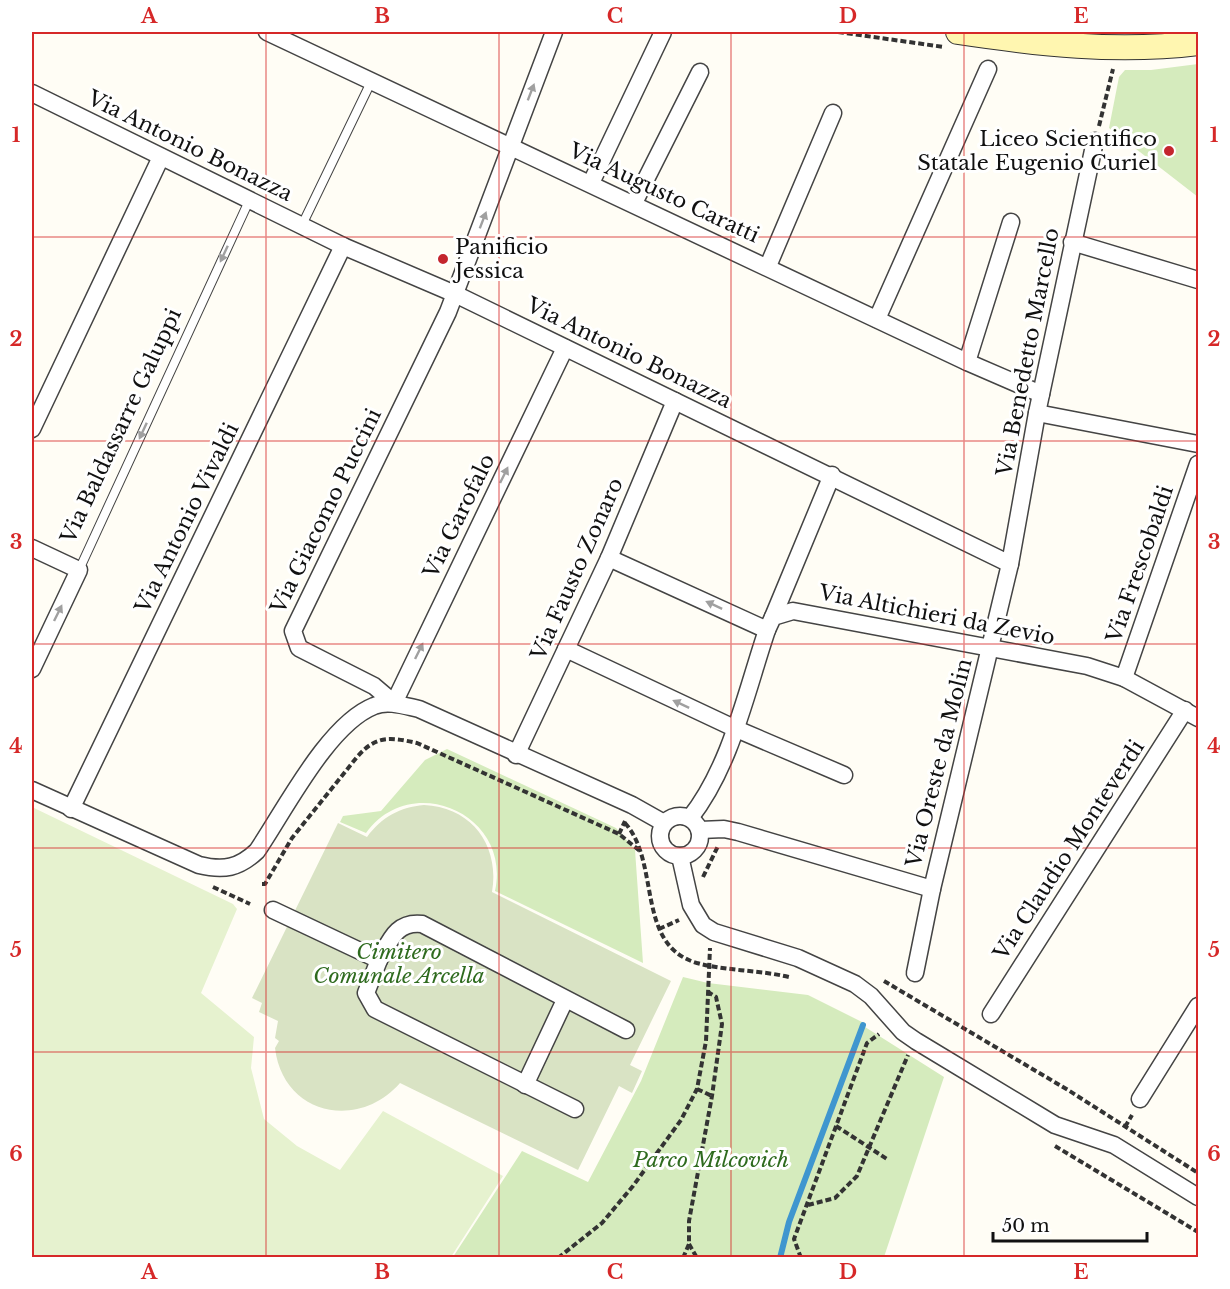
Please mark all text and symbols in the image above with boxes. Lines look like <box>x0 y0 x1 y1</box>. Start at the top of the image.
text: A <box>140 4 158 28</box>
text: B <box>374 4 390 28</box>
text: C <box>607 4 623 28</box>
text: D <box>839 4 857 28</box>
text: E <box>1073 4 1089 28</box>
one-way arrow <box>527 83 536 101</box>
street label: Via Antonio Bonazza <box>82 85 297 207</box>
text: 1 <box>12 123 21 147</box>
text: 1 <box>1210 123 1219 147</box>
place label: Liceo Scientifico Statale Eugenio Curiel <box>917 126 1157 176</box>
street label: Via Augusto Caratti <box>564 137 763 249</box>
marker: Liceo Scientifico Statale Eugenio Curiel <box>1162 144 1176 158</box>
one-way arrow <box>478 211 488 229</box>
street label: Via Benedetto Marcello <box>991 226 1065 479</box>
place label: Panificio Jessica <box>452 234 548 284</box>
one-way arrow <box>220 245 229 262</box>
marker: Panificio Jessica <box>436 252 450 266</box>
street label: Via Antonio Bonazza <box>521 292 736 414</box>
street label: Via Baldassarre Galuppi <box>55 304 187 549</box>
text: 2 <box>9 327 23 351</box>
text: 2 <box>1207 327 1221 351</box>
street label: Via Giacomo Puccini <box>265 404 387 619</box>
street label: Via Antonio Vivaldi <box>129 419 244 618</box>
one-way arrow <box>138 422 148 440</box>
street label: Via Garofalo <box>417 450 500 583</box>
one-way arrow <box>499 466 508 483</box>
street label: Via Fausto Zonaro <box>525 474 629 665</box>
street label: Via Frescobaldi <box>1101 482 1179 647</box>
text: 3 <box>10 530 22 554</box>
text: 3 <box>1208 530 1220 554</box>
street label: Via Altichieri da Zevio <box>816 579 1057 651</box>
one-way arrow <box>705 601 722 610</box>
one-way arrow <box>54 605 63 622</box>
one-way arrow <box>415 642 424 659</box>
street label: Via Oreste da Molin <box>900 656 978 871</box>
one-way arrow <box>673 699 690 708</box>
text: 4 <box>9 734 23 758</box>
text: 4 <box>1207 734 1221 758</box>
street label: Via Claudio Monteverdi <box>988 735 1150 966</box>
text: 5 <box>10 938 22 962</box>
text: 5 <box>1208 938 1220 962</box>
park label: Cimitero Comunale Arcella <box>313 939 485 989</box>
text: 6 <box>9 1142 23 1166</box>
text: 6 <box>1207 1142 1221 1166</box>
park label: Parco Milcovich <box>632 1147 789 1173</box>
scale bar <box>993 1205 1148 1243</box>
text: 50 m <box>1002 1215 1050 1237</box>
text: A <box>140 1260 158 1284</box>
text: B <box>374 1260 390 1284</box>
text: C <box>607 1260 623 1284</box>
text: D <box>839 1260 857 1284</box>
text: E <box>1073 1260 1089 1284</box>

